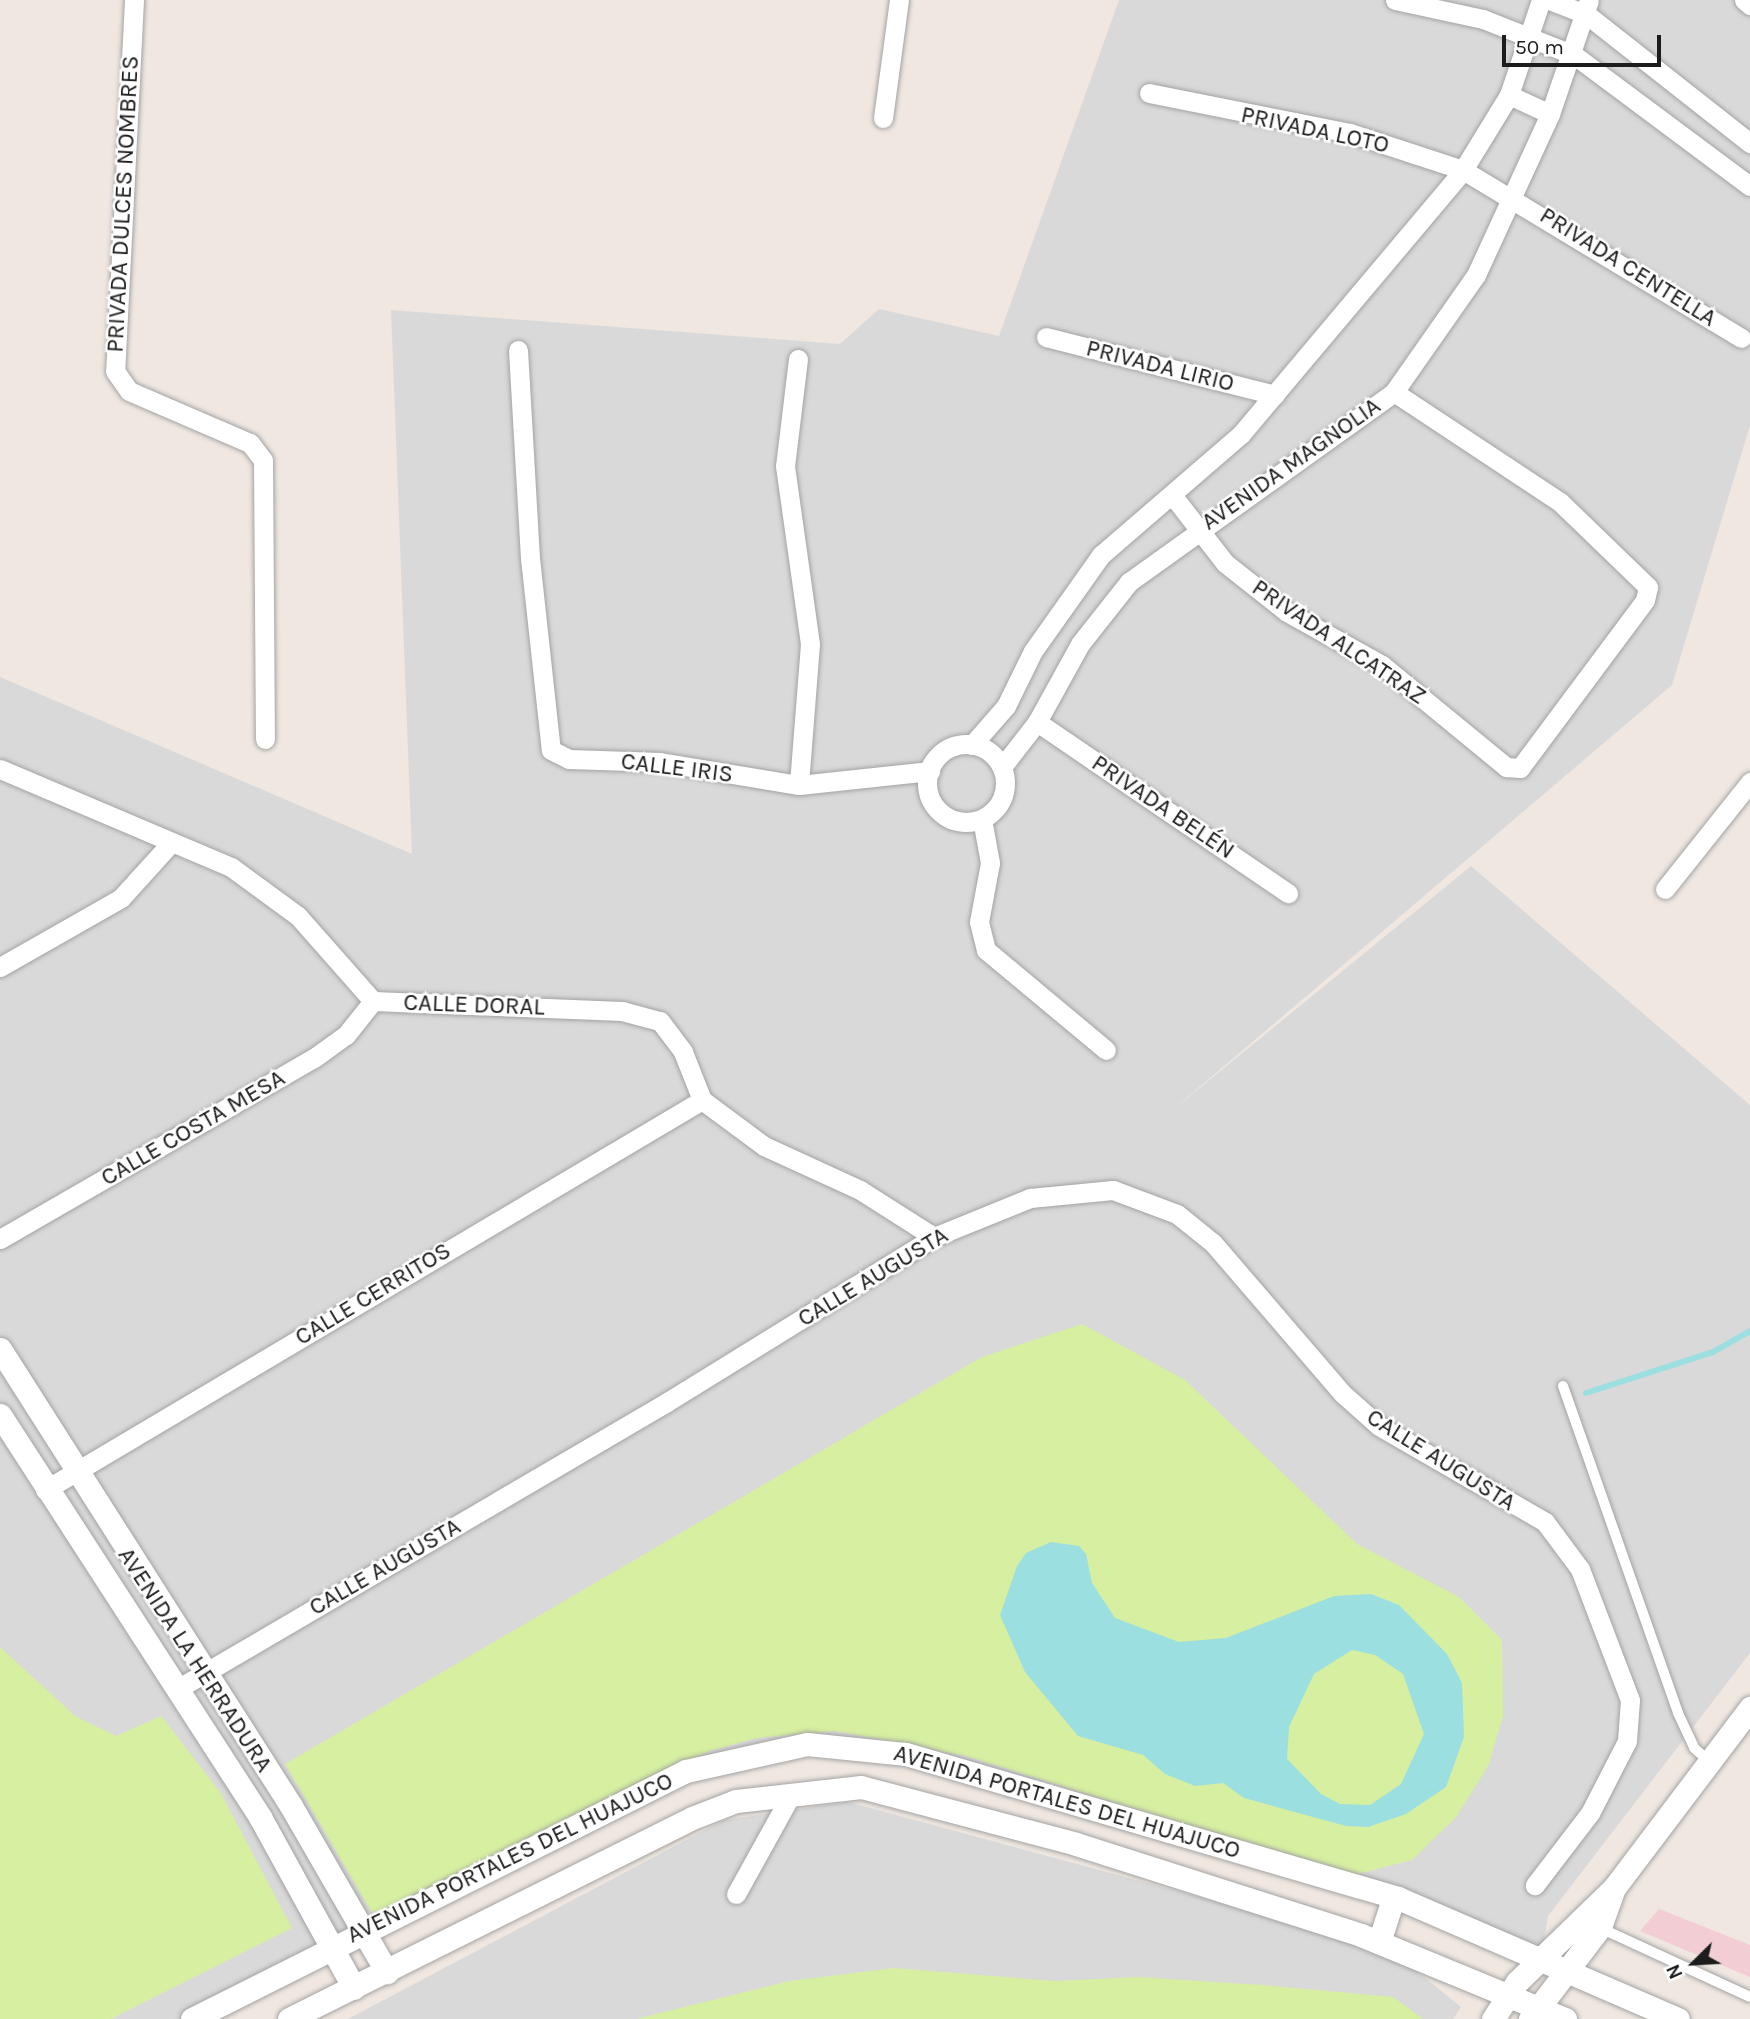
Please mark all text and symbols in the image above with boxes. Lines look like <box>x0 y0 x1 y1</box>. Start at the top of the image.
scale bar <box>1505 21 1664 65</box>
text: 50 m <box>1515 35 1564 59</box>
street label: PRIVADA DULCES NOMBRES <box>101 55 145 353</box>
street label: PRIVADA LOTO <box>1238 100 1392 160</box>
street label: PRIVADA CENTELLA <box>1534 201 1722 333</box>
street label: PRIVADA LIRIO <box>1083 334 1237 398</box>
street label: AVENIDA MAGNOLIA <box>1196 391 1386 537</box>
street label: PRIVADA ALCATRAZ <box>1246 573 1432 711</box>
street label: CALLE IRIS <box>619 747 735 789</box>
street label: PRIVADA BELÉN <box>1086 749 1240 865</box>
street label: CALLE DORAL <box>403 988 545 1022</box>
street label: CALLE COSTA MESA <box>96 1064 290 1192</box>
street label: CALLE AUGUSTA <box>793 1221 953 1333</box>
street label: CALLE CERRITOS <box>290 1236 456 1352</box>
street label: CALLE AUGUSTA <box>1361 1403 1521 1517</box>
street label: CALLE AUGUSTA <box>304 1512 466 1622</box>
street label: AVENIDA LA HERRADURA <box>112 1542 278 1778</box>
street label: AVENIDA PORTALES DEL HUAJUCO <box>890 1739 1244 1865</box>
street label: AVENIDA PORTALES DEL HUAJUCO <box>342 1766 678 1950</box>
north arrow <box>1659 1928 1729 1998</box>
text: N <box>1662 1961 1688 1982</box>

